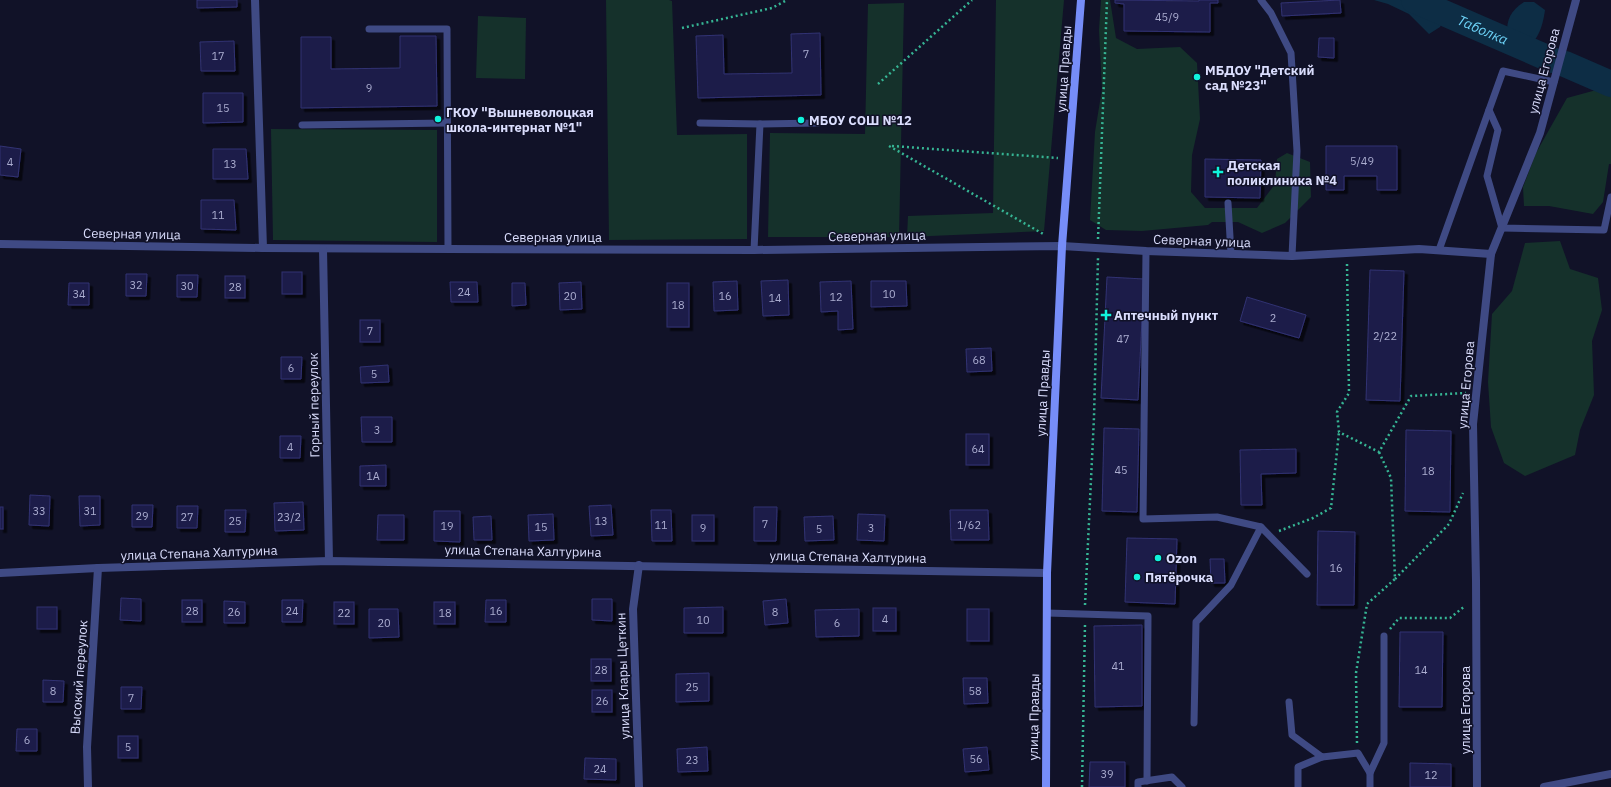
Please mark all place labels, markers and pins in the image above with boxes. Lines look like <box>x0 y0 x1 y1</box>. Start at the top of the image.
place label: МБДОУ "Детский сад №23" <box>1205 62 1314 94</box>
marker: МБДОУ "Детский сад №23" <box>1192 72 1202 82</box>
place label: ГКОУ "Вышневолоцкая школа-интернат №1" <box>446 104 594 136</box>
place label: МБОУ СОШ №12 <box>809 112 912 129</box>
marker: ГКОУ "Вышневолоцкая школа-интернат №1" <box>433 114 443 124</box>
marker: МБОУ СОШ №12 <box>796 115 806 125</box>
place label: Детская поликлиника №4 <box>1227 157 1337 189</box>
marker: Детская поликлиника №4 <box>1212 166 1224 178</box>
place label: Аптечный пункт <box>1114 307 1219 324</box>
marker: Аптечный пункт <box>1101 310 1111 320</box>
place label: Ozon <box>1166 550 1197 567</box>
marker: Ozon <box>1153 553 1163 563</box>
place label: Пятёрочка <box>1145 569 1213 586</box>
marker: Пятёрочка <box>1132 572 1142 582</box>

